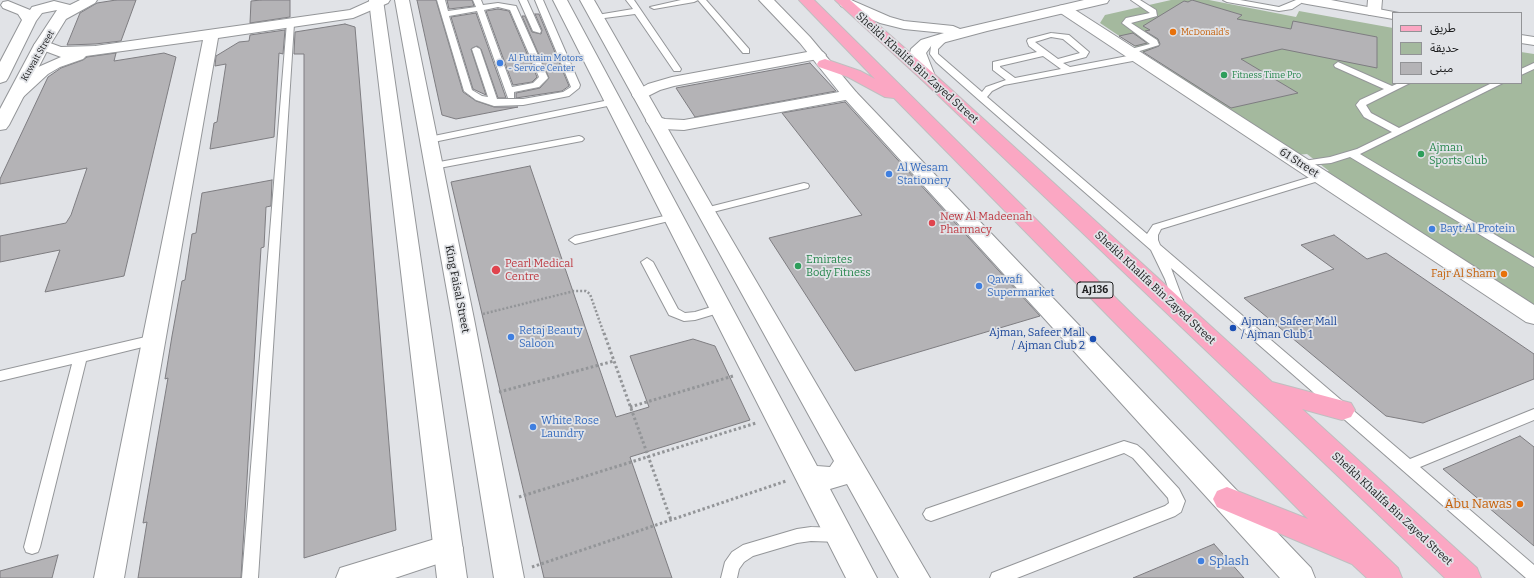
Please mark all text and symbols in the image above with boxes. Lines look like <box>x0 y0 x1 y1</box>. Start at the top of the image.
street label: Sheikh Khalifa Bin Zayed Street <box>853 10 981 126</box>
legend <box>1392 12 1522 84</box>
text: طريق <box>1430 21 1456 35</box>
marker: McDonald's <box>1168 27 1178 37</box>
place label: McDonald's <box>1181 27 1229 37</box>
street label: Kuwait Street <box>19 29 57 83</box>
text: حديقة <box>1430 41 1459 55</box>
place label: Al Futtaim Motors - Service Center <box>508 53 583 74</box>
marker: Al Futtaim Motors - Service Center <box>495 58 505 68</box>
text: مبنى <box>1430 61 1453 75</box>
marker: Fitness Time Pro <box>1219 70 1229 80</box>
place label: Fitness Time Pro <box>1232 70 1301 80</box>
place label: Ajman Sports Club <box>1429 141 1487 167</box>
street label: 61 Street <box>1277 145 1321 181</box>
marker: Ajman Sports Club <box>1416 149 1426 159</box>
place label: Al Wesam Stationery <box>897 161 951 187</box>
marker: Al Wesam Stationery <box>884 169 894 179</box>
place label: New Al Madeenah Pharmacy <box>940 210 1032 236</box>
marker: New Al Madeenah Pharmacy <box>927 218 937 228</box>
place label: Bayt Al Protein <box>1440 222 1515 236</box>
marker: Bayt Al Protein <box>1427 224 1437 234</box>
street label: Sheikh Khalifa Bin Zayed Street <box>1092 229 1218 347</box>
street label: King Faisal Street <box>442 244 472 334</box>
place label: Emirates Body Fitness <box>806 253 870 279</box>
place label: Pearl Medical Centre <box>505 257 573 283</box>
marker: Emirates Body Fitness <box>793 261 803 271</box>
marker: Pearl Medical Centre <box>490 264 502 276</box>
place label: Fajr Al Sham <box>1431 267 1496 281</box>
marker: Fajr Al Sham <box>1499 269 1509 279</box>
place label: Qawafi Supermarket <box>987 273 1055 299</box>
marker: Qawafi Supermarket <box>974 281 984 291</box>
road number: AJ136 <box>1077 282 1113 298</box>
place label: Ajman, Safeer Mall / Ajman Club 1 <box>1241 315 1337 341</box>
marker: Ajman, Safeer Mall / Ajman Club 1 <box>1228 323 1238 333</box>
place label: Retaj Beauty Saloon <box>519 324 583 350</box>
place label: Ajman, Safeer Mall / Ajman Club 2 <box>989 326 1085 352</box>
marker: Retaj Beauty Saloon <box>506 332 516 342</box>
marker: Ajman, Safeer Mall / Ajman Club 2 <box>1088 334 1098 344</box>
place label: White Rose Laundry <box>541 414 599 440</box>
marker: White Rose Laundry <box>528 422 538 432</box>
street label: Sheikh Khalifa Bin Zayed Street <box>1329 450 1455 568</box>
place label: Abu Nawas <box>1444 496 1512 512</box>
marker: Abu Nawas <box>1515 499 1525 509</box>
place label: Splash <box>1209 553 1249 569</box>
marker: Splash <box>1196 556 1206 566</box>

